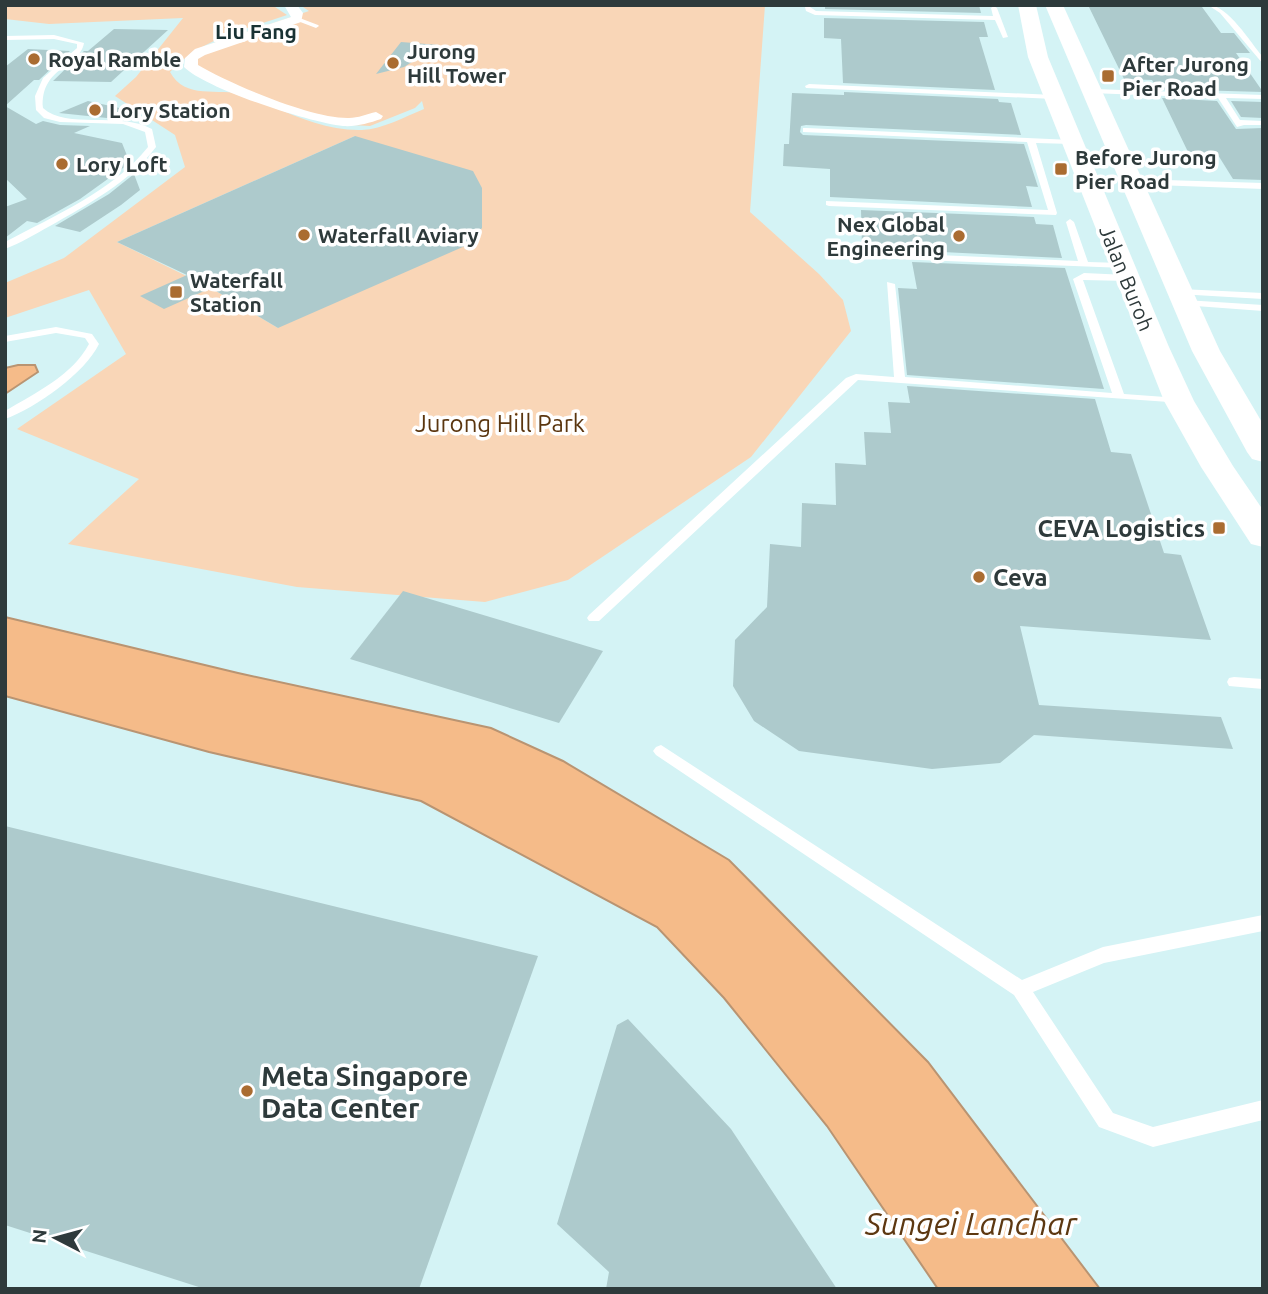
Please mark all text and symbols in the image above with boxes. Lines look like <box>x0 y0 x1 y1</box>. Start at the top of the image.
district label: Liu Fang <box>215 19 297 43</box>
place label: Jurong Hill Tower <box>407 39 507 87</box>
place label: Royal Ramble <box>48 47 181 71</box>
marker: Royal Ramble <box>26 51 42 67</box>
place label: After Jurong Pier Road <box>1122 52 1249 100</box>
marker: Jurong Hill Tower <box>385 55 401 71</box>
marker: After Jurong Pier Road <box>1100 68 1116 84</box>
place label: Lory Station <box>109 98 230 122</box>
marker: Lory Station <box>87 102 103 118</box>
place label: Before Jurong Pier Road <box>1075 145 1217 193</box>
place label: Lory Loft <box>76 152 167 176</box>
marker: Lory Loft <box>54 156 70 172</box>
marker: Before Jurong Pier Road <box>1053 161 1069 177</box>
place label: Nex Global Engineering <box>826 212 945 260</box>
street label: Jalan Buroh <box>1095 222 1159 334</box>
place label: Waterfall Aviary <box>318 223 479 247</box>
marker: Waterfall Aviary <box>296 227 312 243</box>
marker: Nex Global Engineering <box>951 228 967 244</box>
place label: Waterfall Station <box>190 268 283 316</box>
marker: Waterfall Station <box>168 284 184 300</box>
park label: Jurong Hill Park <box>415 410 585 437</box>
place label: CEVA Logistics <box>1037 515 1205 542</box>
marker: CEVA Logistics <box>1211 520 1227 536</box>
place label: Ceva <box>993 564 1048 591</box>
marker: Ceva <box>971 569 987 585</box>
place label: Meta Singapore Data Center <box>261 1060 468 1123</box>
marker: Meta Singapore Data Center <box>239 1083 255 1099</box>
north arrow <box>21 1203 91 1273</box>
water label: Sungei Lanchar <box>864 1205 1078 1241</box>
text: N <box>27 1228 51 1244</box>

